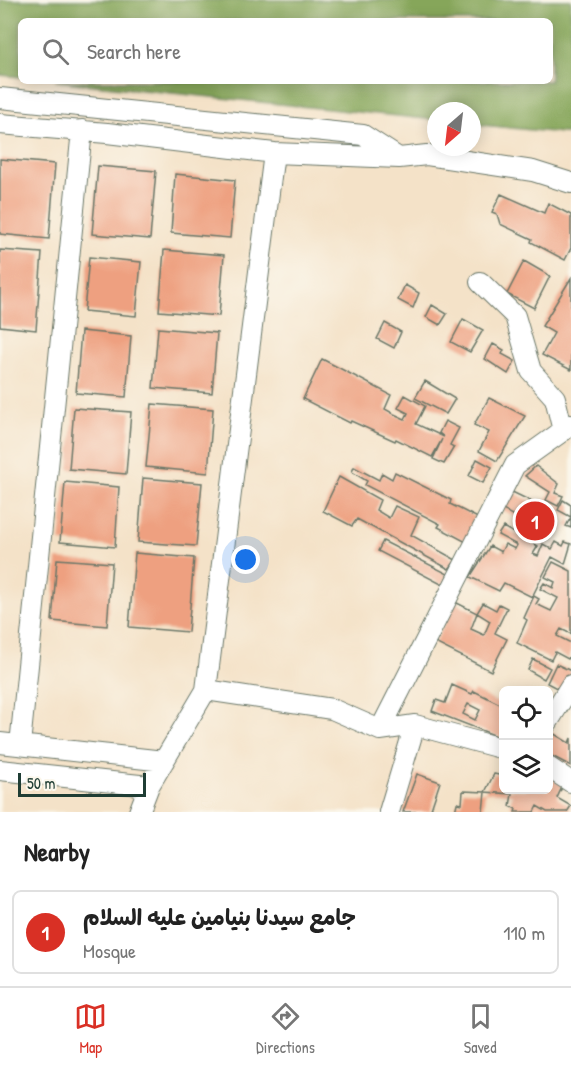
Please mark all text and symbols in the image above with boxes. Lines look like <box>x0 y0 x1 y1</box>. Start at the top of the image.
search box <box>18 18 553 84</box>
icon: search <box>39 35 72 68</box>
text: Search here <box>87 36 181 66</box>
north arrow <box>427 102 481 156</box>
pin: 1 <box>516 498 554 544</box>
your location <box>231 545 260 574</box>
map controls <box>499 686 553 794</box>
button: locate <box>499 686 553 740</box>
button: layers <box>499 740 553 794</box>
scale bar <box>18 770 146 798</box>
text: 50 m <box>27 772 56 794</box>
text: Nearby <box>24 834 90 869</box>
text: جامع سيدنا بنيامين عليه السلام <box>83 902 356 932</box>
text: 1 <box>42 919 49 946</box>
text: 110 m <box>503 919 545 946</box>
text: Mosque <box>83 937 136 964</box>
tab: Map <box>74 1000 107 1058</box>
tab: Directions <box>256 1000 315 1058</box>
tab: Saved <box>464 1000 497 1058</box>

